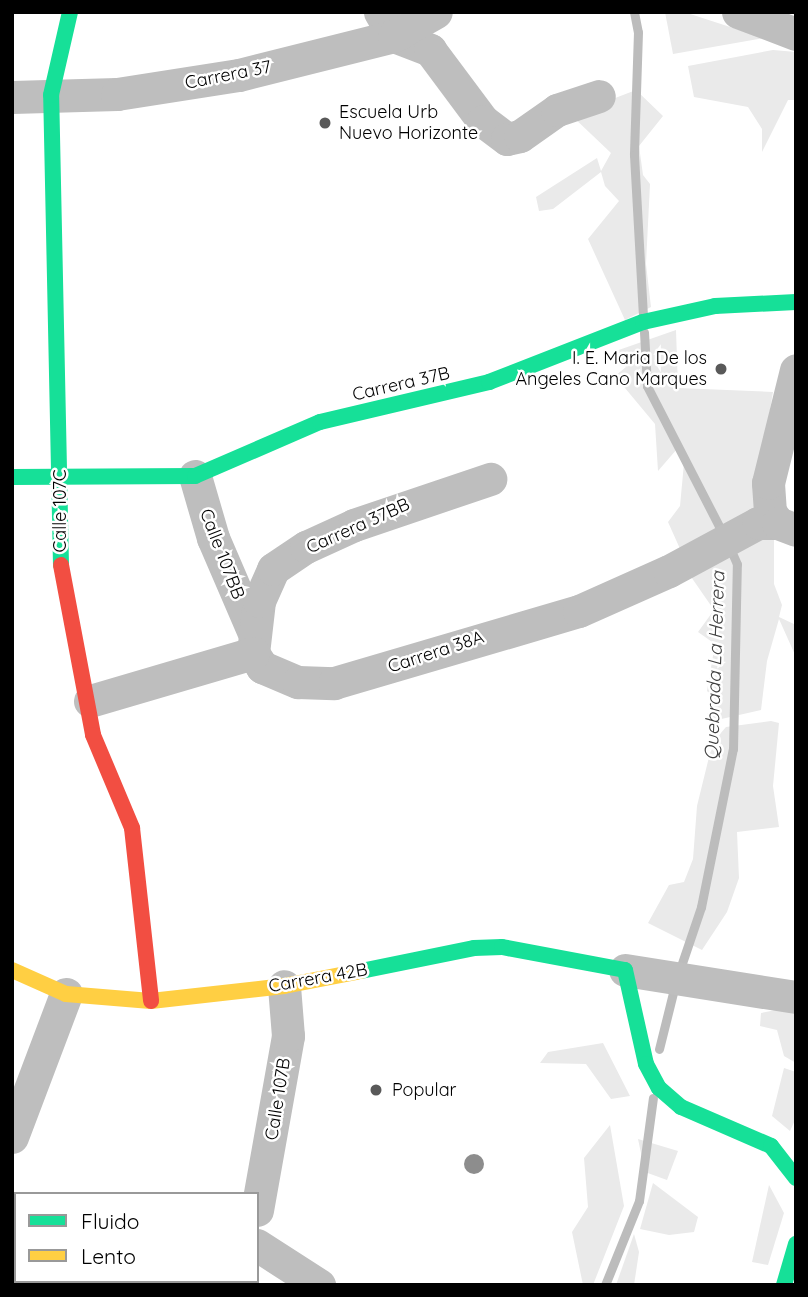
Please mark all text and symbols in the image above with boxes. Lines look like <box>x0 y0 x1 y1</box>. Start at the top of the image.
street label: Carrera 37 <box>183 56 273 94</box>
place label: Escuela Urb Nuevo Horizonte <box>339 102 478 144</box>
marker: Escuela Urb Nuevo Horizonte <box>317 115 333 131</box>
place label: I. E. Maria De los Angeles Cano Marques <box>515 348 707 390</box>
marker: I. E. Maria De los Angeles Cano Marques <box>713 361 729 377</box>
street label: Carrera 37B <box>350 362 452 406</box>
street label: Calle 107C <box>49 470 71 552</box>
street label: Carrera 37BB <box>303 494 413 558</box>
street label: Calle 107BB <box>195 506 249 602</box>
water label: Quebrada La Herrera <box>700 571 730 761</box>
street label: Carrera 38A <box>385 626 487 678</box>
street label: Carrera 42B <box>267 959 369 997</box>
street label: Calle 107B <box>261 1056 295 1142</box>
place label: Popular <box>392 1079 457 1101</box>
marker: Popular <box>366 1080 386 1100</box>
legend <box>14 1192 259 1283</box>
text: Fluido <box>81 1208 139 1234</box>
text: Lento <box>81 1243 136 1269</box>

